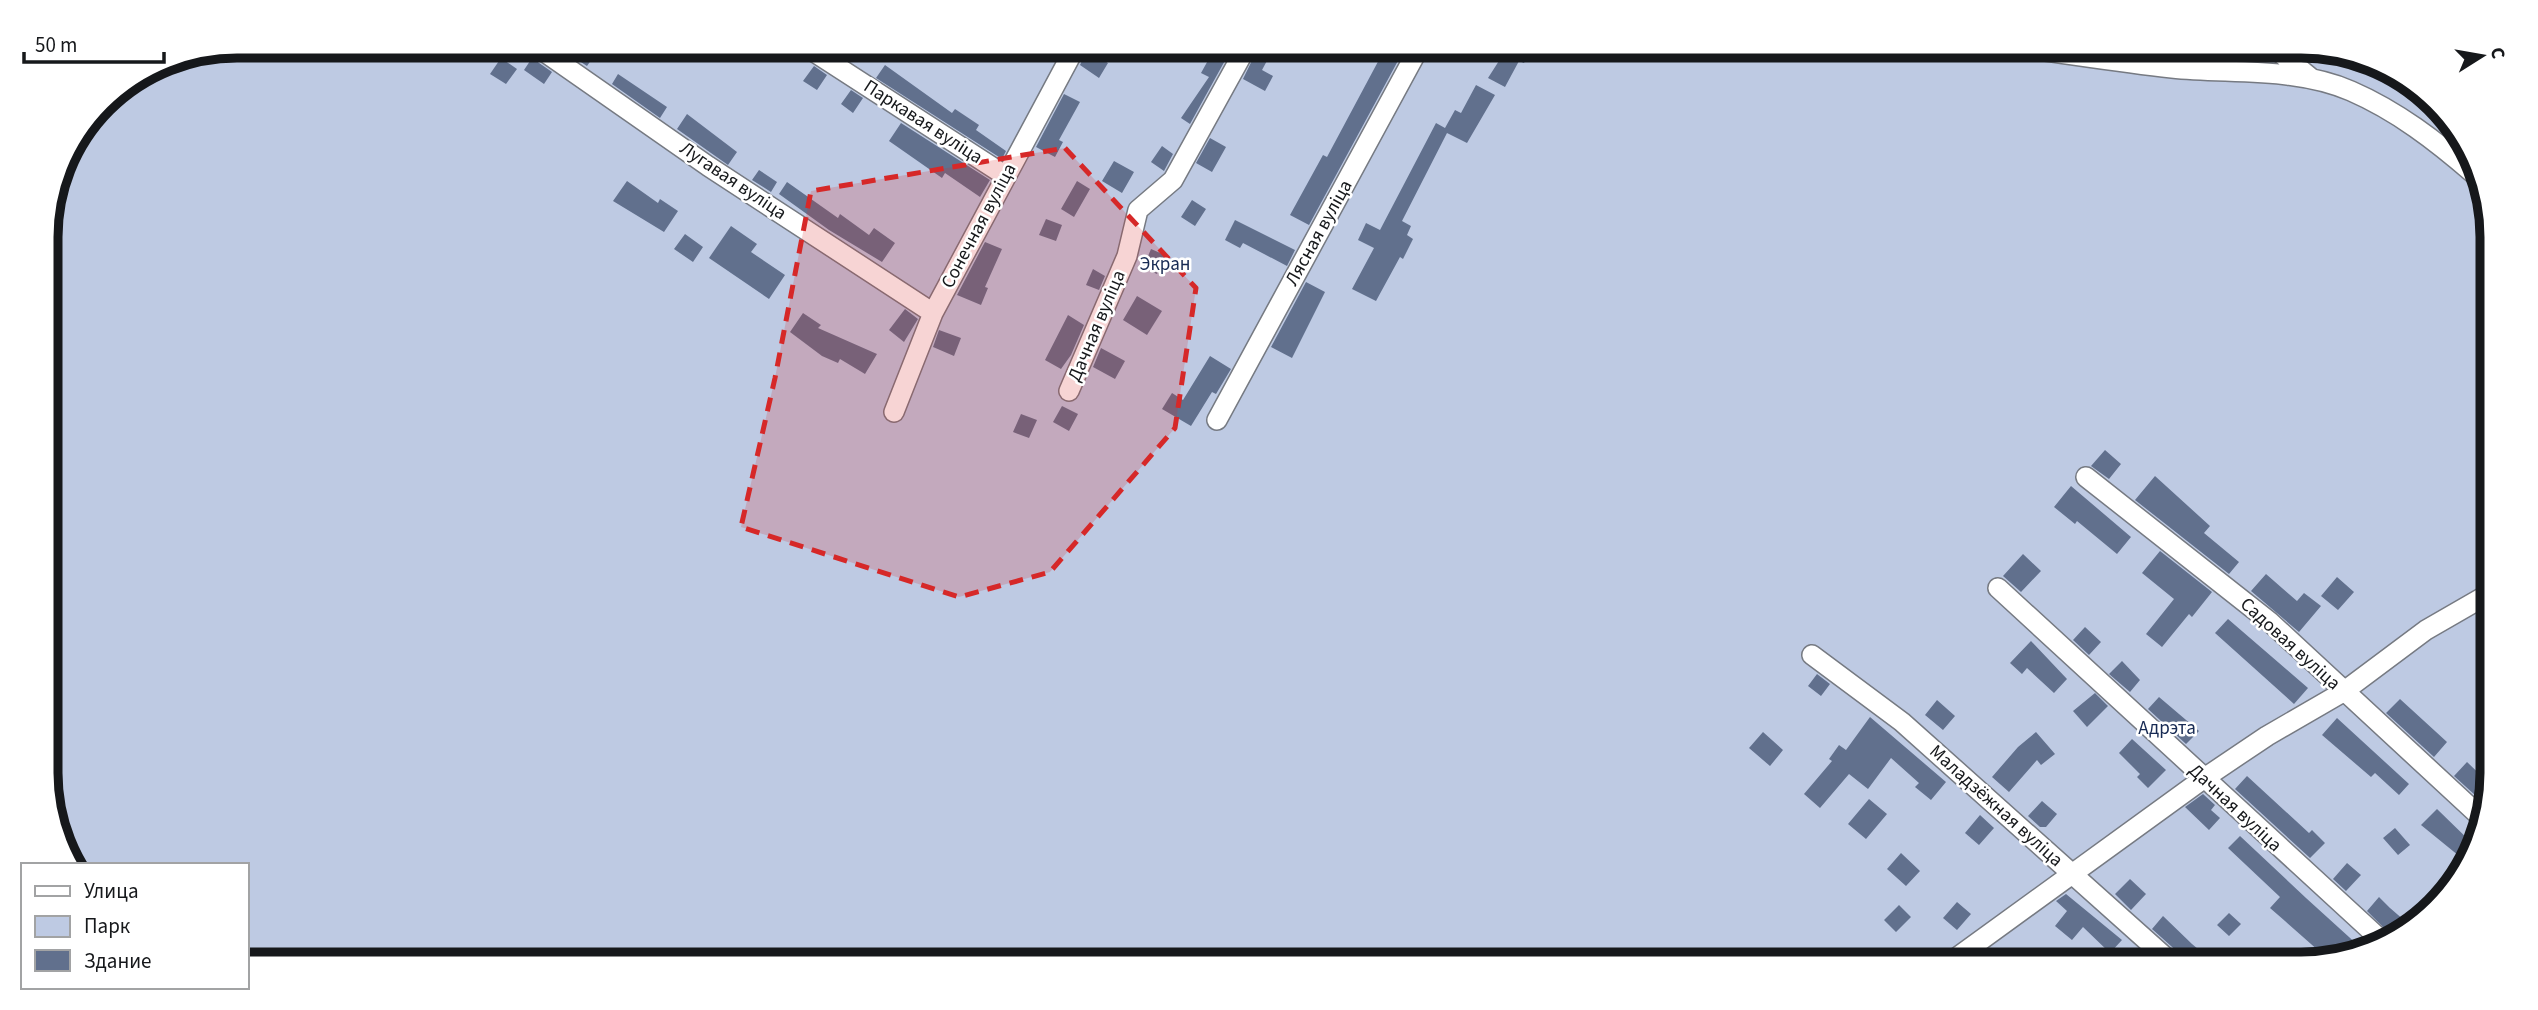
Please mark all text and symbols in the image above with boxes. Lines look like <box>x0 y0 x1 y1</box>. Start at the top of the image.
scale bar <box>24 21 164 65</box>
north arrow <box>2447 21 2517 91</box>
text: 50 m <box>35 30 77 60</box>
text: С <box>2483 45 2512 61</box>
street label: Паркавая вуліца <box>858 73 988 171</box>
street label: Лугавая вуліца <box>674 135 792 227</box>
street label: Сонечная вуліца <box>935 159 1023 293</box>
street label: Лясная вуліца <box>1279 175 1359 291</box>
park label: Экран <box>1140 251 1190 278</box>
street label: Дачная вуліца <box>1061 266 1133 386</box>
street label: Садовая вуліца <box>2234 591 2346 697</box>
park label: Адрэта <box>2138 715 2196 742</box>
street label: Маладзёжная вуліца <box>1923 739 2069 873</box>
street label: Дачная вуліца <box>2182 758 2288 858</box>
legend <box>21 863 248 989</box>
text: Улица <box>84 876 139 906</box>
text: Парк <box>84 911 131 941</box>
text: Здание <box>84 946 152 976</box>

